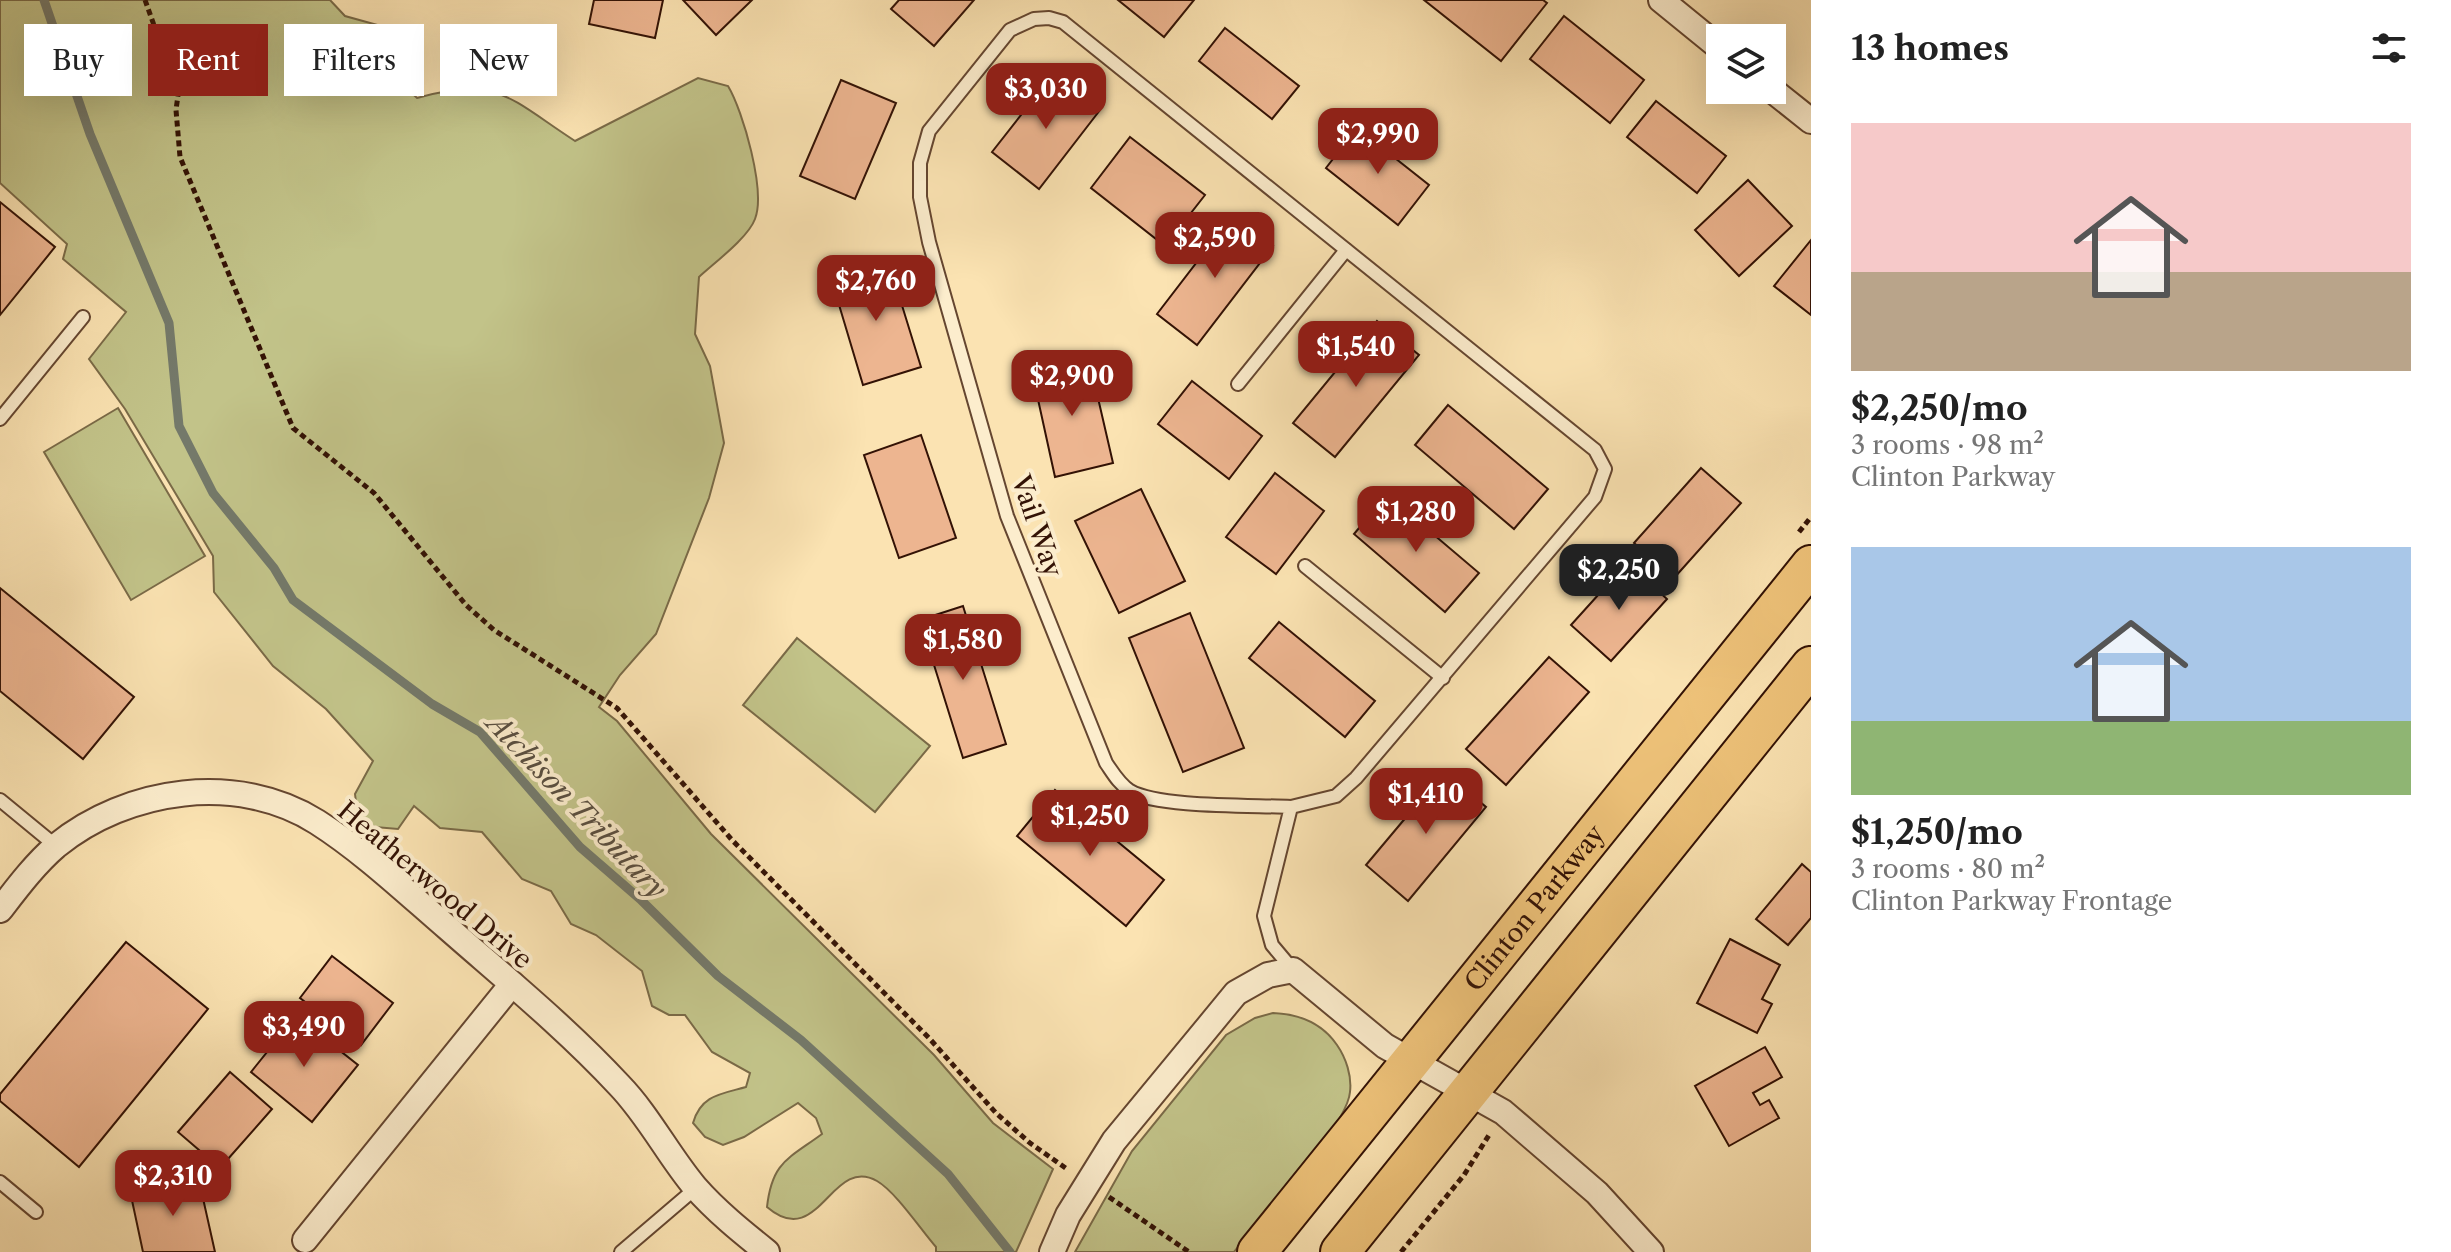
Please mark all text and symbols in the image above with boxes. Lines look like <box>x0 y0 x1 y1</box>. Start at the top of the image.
chip: Buy <box>24 24 132 96</box>
chip: Rent <box>148 24 268 96</box>
chip: Filters <box>284 24 424 96</box>
chip: New <box>440 24 557 96</box>
map controls <box>1706 24 1786 104</box>
button: layers <box>1706 24 1786 104</box>
icon: filters <box>2367 26 2411 70</box>
text: 13 homes <box>1851 27 2009 69</box>
pin: $3,030 <box>981 63 1111 131</box>
text: $3,030 <box>1004 73 1088 105</box>
pin: $2,990 <box>1313 108 1443 176</box>
text: $2,990 <box>1336 118 1420 150</box>
icon: home <box>2059 175 2203 319</box>
pin: $2,590 <box>1150 212 1280 280</box>
text: $2,590 <box>1173 222 1257 254</box>
pin: $2,760 <box>811 255 941 323</box>
text: $2,760 <box>835 265 917 297</box>
pin: $1,540 <box>1291 321 1421 389</box>
text: $1,540 <box>1316 331 1396 363</box>
pin: $2,900 <box>1007 350 1137 418</box>
text: $2,900 <box>1029 360 1115 392</box>
text: $2,250/mo <box>1851 387 2028 429</box>
text: 3 rooms · 98 m² <box>1851 429 2044 461</box>
text: Clinton Parkway <box>1851 461 2056 493</box>
street label: Vail Way <box>1004 470 1069 582</box>
pin: $1,280 <box>1351 486 1481 554</box>
text: $1,280 <box>1375 496 1457 528</box>
pin: $2,250 <box>1554 544 1684 612</box>
text: $2,250 <box>1577 554 1661 586</box>
icon: home <box>2059 599 2203 743</box>
pin: $1,580 <box>898 614 1028 682</box>
text: $1,580 <box>923 624 1003 656</box>
water label: Atchison Tributary <box>477 704 674 905</box>
pin: $1,410 <box>1361 768 1491 836</box>
text: $1,410 <box>1388 778 1464 810</box>
pin: $1,250 <box>1025 790 1155 858</box>
street label: Heatherwood Drive <box>331 794 539 976</box>
text: $1,250 <box>1050 800 1130 832</box>
text: $1,250/mo <box>1851 811 2023 853</box>
street label: Clinton Parkway <box>1458 818 1611 998</box>
text: 3 rooms · 80 m² <box>1851 853 2045 885</box>
text: Clinton Parkway Frontage <box>1851 885 2172 917</box>
pin: $3,490 <box>239 1001 369 1069</box>
text: $3,490 <box>262 1011 346 1043</box>
pin: $2,310 <box>108 1150 238 1218</box>
text: $2,310 <box>133 1160 213 1192</box>

